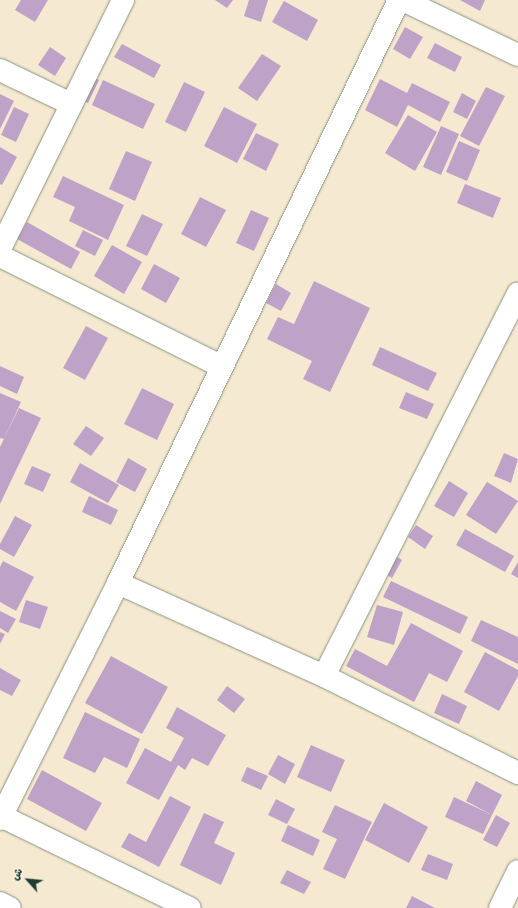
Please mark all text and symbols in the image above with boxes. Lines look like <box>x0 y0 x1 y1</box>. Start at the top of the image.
north arrow <box>8 860 48 900</box>
text: ش <box>6 865 28 884</box>

